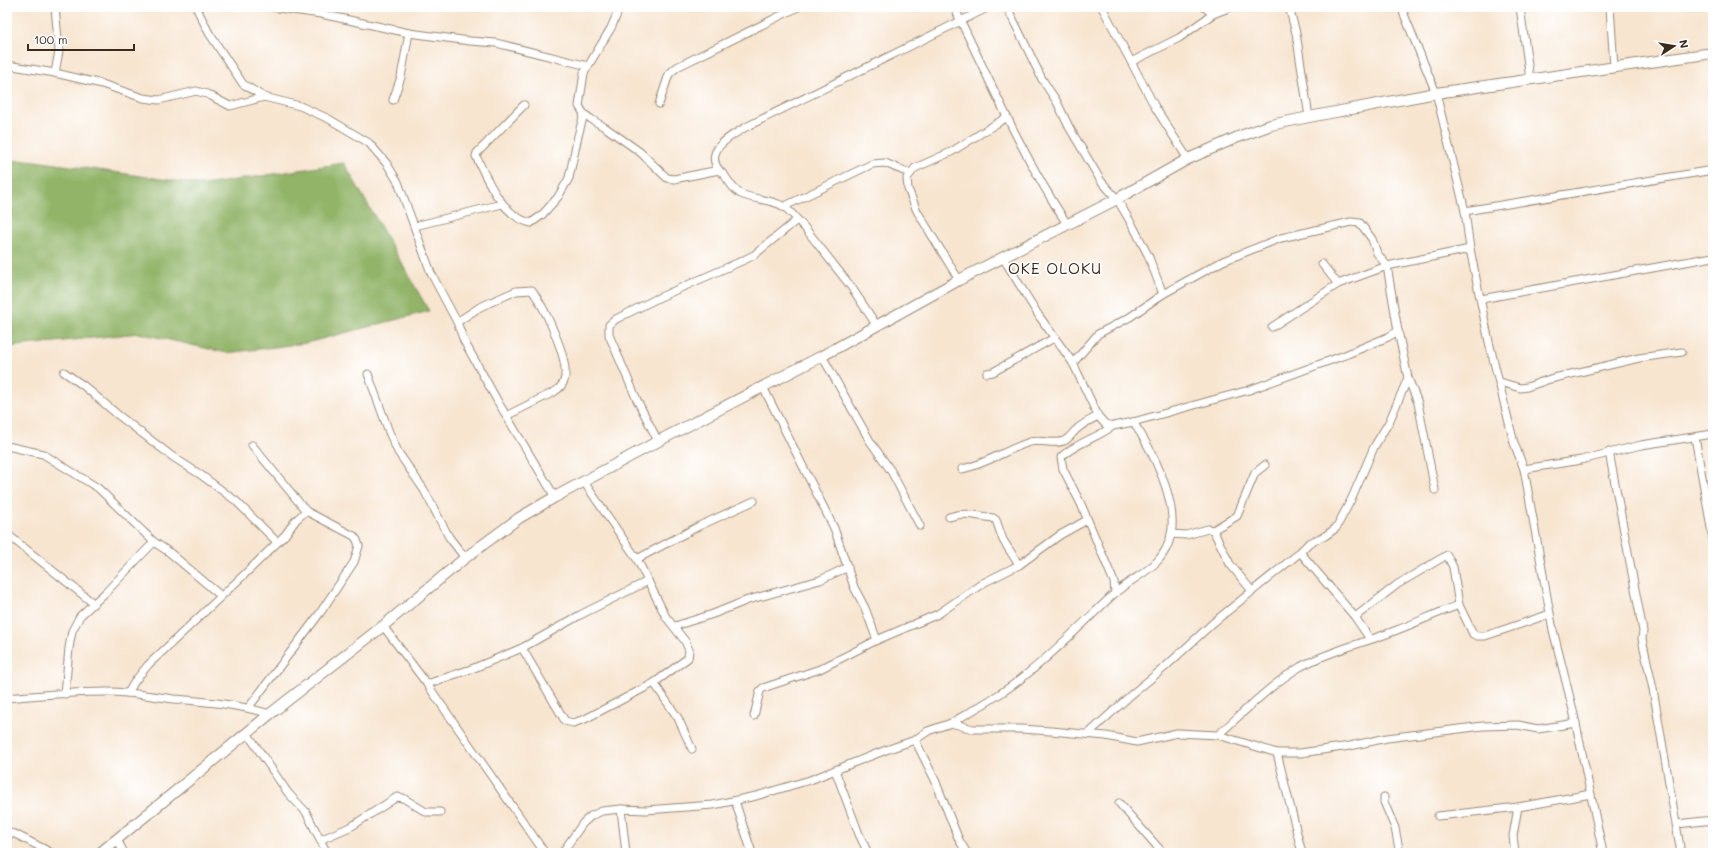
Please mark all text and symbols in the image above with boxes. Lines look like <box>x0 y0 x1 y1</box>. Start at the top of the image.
scale bar <box>28 26 134 52</box>
north arrow <box>1654 26 1694 66</box>
text: 100 m <box>34 31 68 47</box>
text: N <box>1676 38 1692 49</box>
district label: OKE OLOKU <box>1008 258 1102 278</box>

